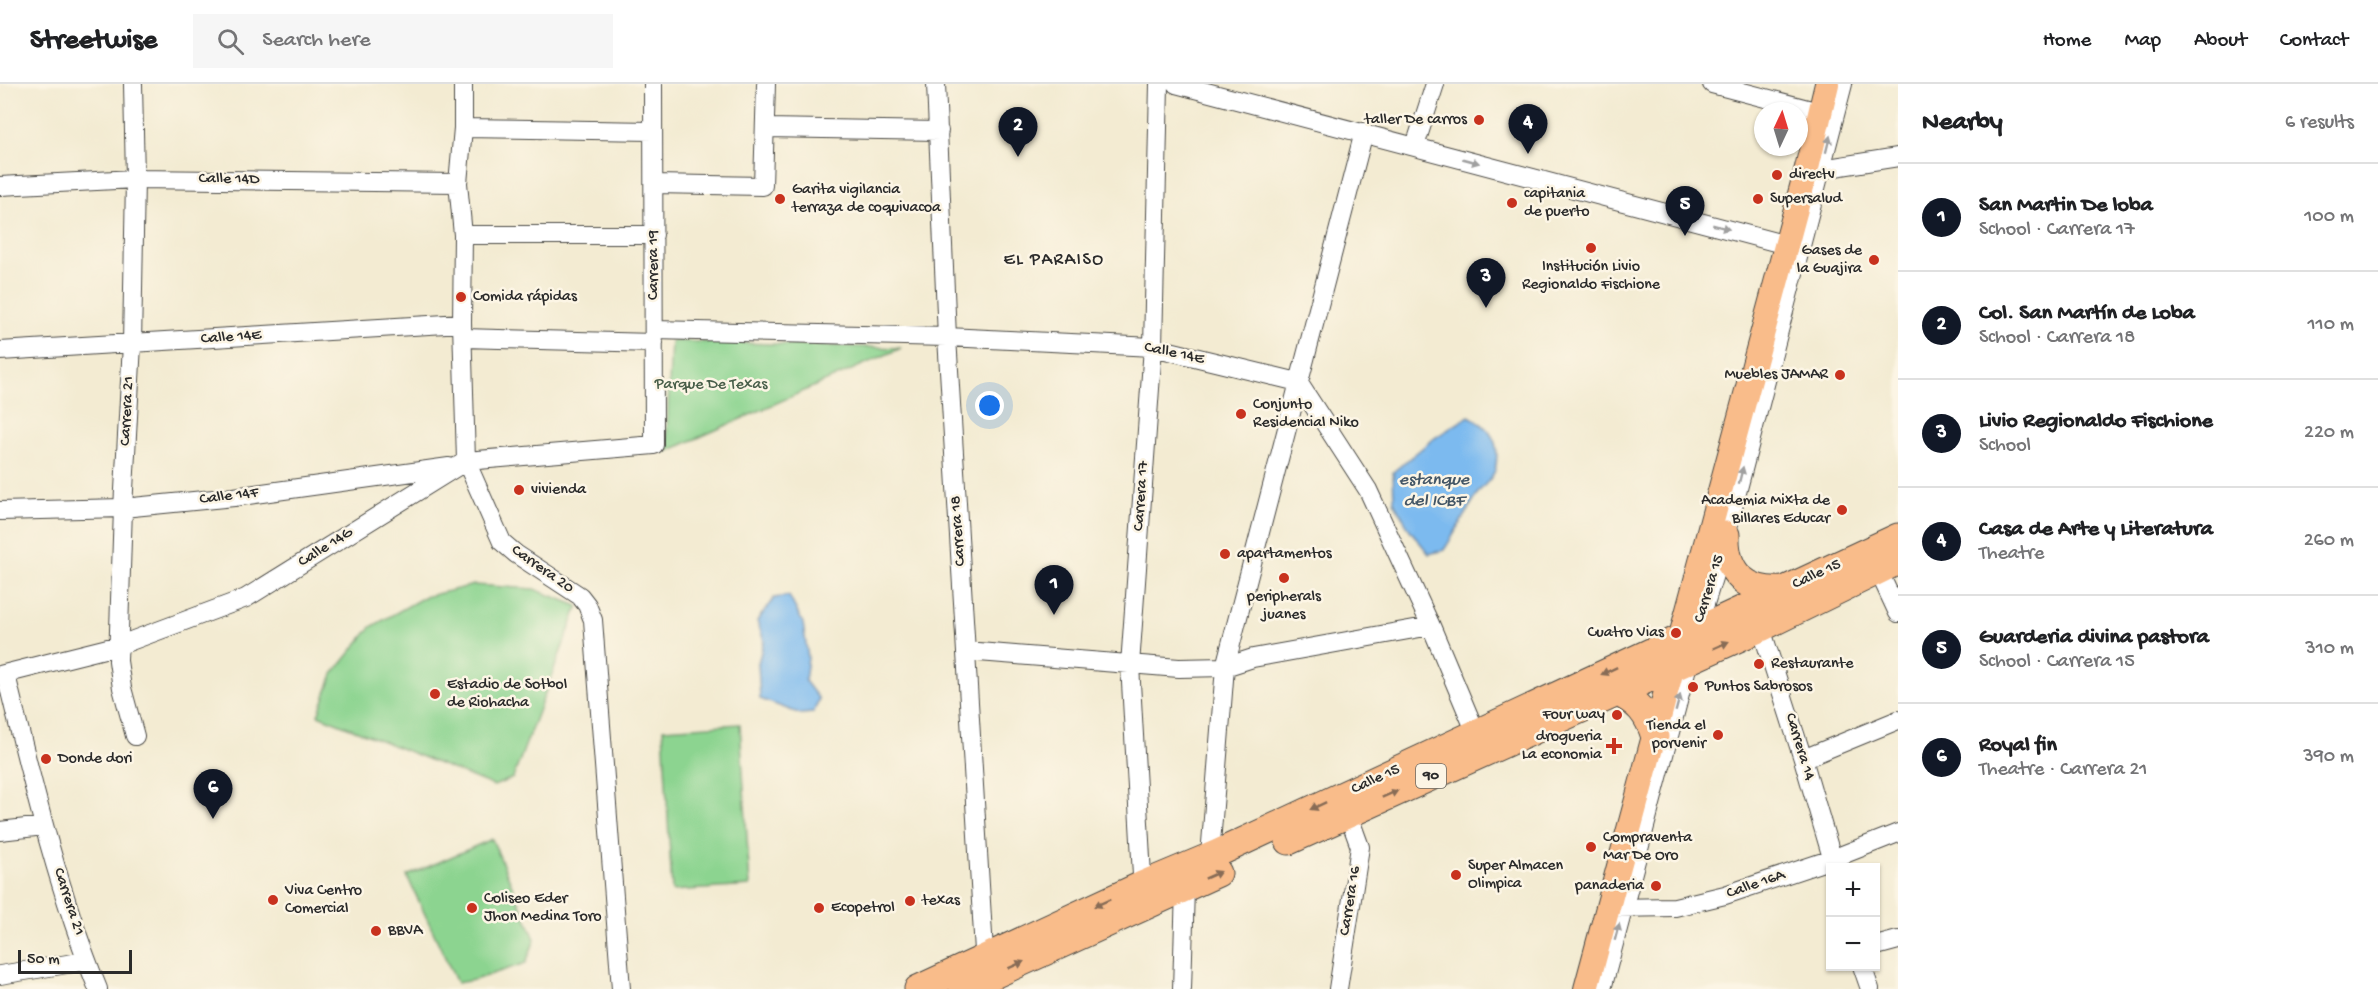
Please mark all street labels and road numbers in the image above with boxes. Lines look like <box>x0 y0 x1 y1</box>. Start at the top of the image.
street label: Calle 14D <box>198 170 260 190</box>
street label: Carrera 19 <box>645 230 664 300</box>
street label: Calle 14E <box>200 326 263 350</box>
street label: Calle 14E <box>1142 338 1207 370</box>
street label: Carrera 21 <box>117 376 139 446</box>
street label: Carrera 17 <box>1130 460 1154 532</box>
street label: Calle 14F <box>199 484 260 510</box>
street label: Carrera 18 <box>947 495 971 567</box>
street label: Calle 14G <box>295 523 358 572</box>
street label: Carrera 20 <box>507 541 577 599</box>
street label: Carrera 15 <box>1691 553 1729 625</box>
street label: Calle 15 <box>1790 556 1844 594</box>
street label: Carrera 14 <box>1780 711 1818 783</box>
street label: Calle 15 <box>1349 761 1403 799</box>
road number: 90 <box>1416 764 1446 788</box>
street label: Carrera 16 <box>1336 864 1366 937</box>
street label: Carrera 21 <box>48 866 88 938</box>
street label: Calle 16A <box>1724 866 1789 904</box>

